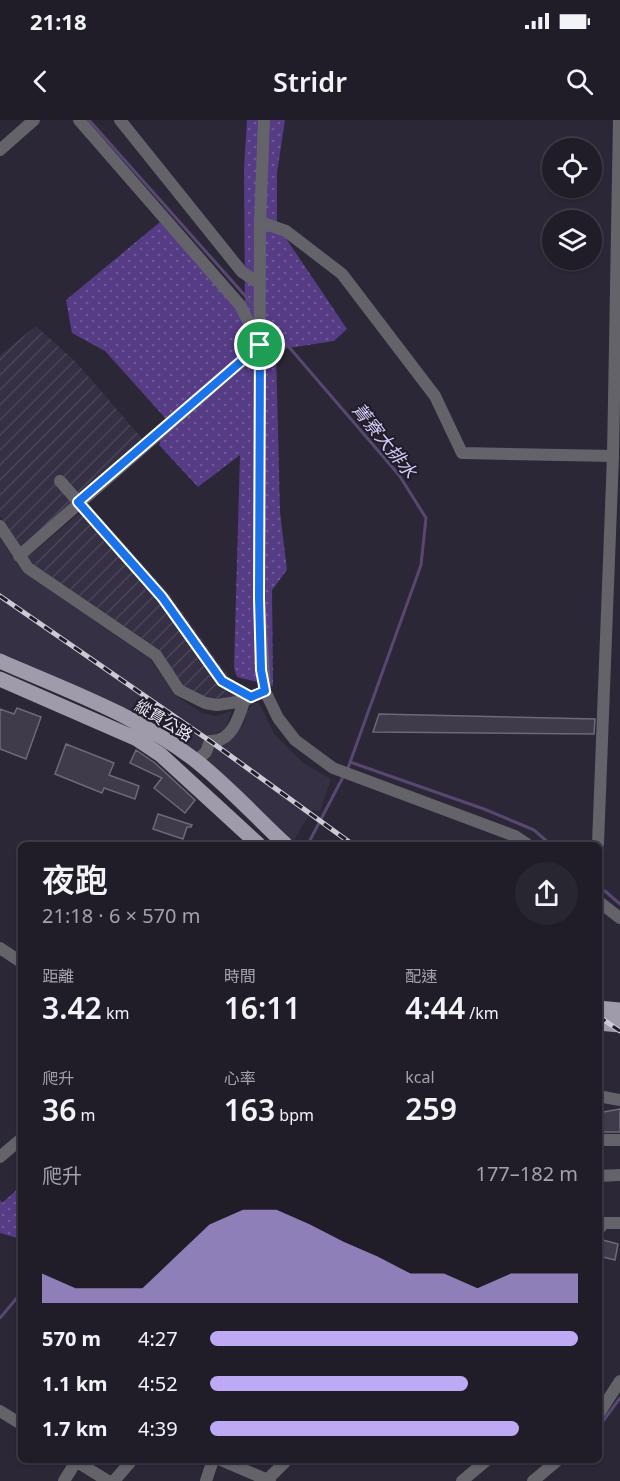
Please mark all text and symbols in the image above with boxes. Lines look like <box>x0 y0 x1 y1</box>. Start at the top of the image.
text: 21:18 <box>30 6 87 36</box>
text: Stridr <box>273 63 347 100</box>
icon: back <box>24 65 57 98</box>
icon: search <box>563 65 596 98</box>
map controls <box>542 138 602 270</box>
button: locate <box>542 138 602 198</box>
button: layers <box>542 210 602 270</box>
pin <box>234 319 285 370</box>
icon: arrive <box>243 328 276 361</box>
water label: 菁寮大排水 <box>347 397 423 483</box>
street label: 縱貫公路 <box>131 694 197 746</box>
text: 夜跑 <box>42 857 108 902</box>
button: share <box>515 862 578 925</box>
text: 21:18 · 6 × 570 m <box>42 902 200 929</box>
text: 距離 <box>42 965 74 987</box>
text: 時間 <box>224 965 256 987</box>
text: 配速 <box>405 965 437 987</box>
text: 3.42 <box>42 987 102 1028</box>
text: 16:11 <box>224 987 301 1028</box>
text: 4:44 <box>405 987 465 1028</box>
text: km <box>102 1002 129 1024</box>
text: /km <box>465 1002 499 1024</box>
text: kcal <box>405 1066 435 1088</box>
text: 爬升 <box>42 1067 74 1089</box>
text: 心率 <box>224 1067 256 1089</box>
text: 259 <box>405 1088 457 1129</box>
text: 36 <box>42 1089 76 1130</box>
text: 163 <box>224 1089 275 1130</box>
text: m <box>76 1104 95 1126</box>
text: bpm <box>275 1104 314 1126</box>
text: 177–182 m <box>475 1160 578 1187</box>
text: 爬升 <box>42 1162 82 1189</box>
text: 570 m <box>42 1325 101 1352</box>
text: 4:27 <box>138 1325 178 1352</box>
text: 1.1 km <box>42 1370 108 1397</box>
text: 4:52 <box>138 1370 178 1397</box>
text: 1.7 km <box>42 1415 108 1442</box>
text: 4:39 <box>138 1415 178 1442</box>

